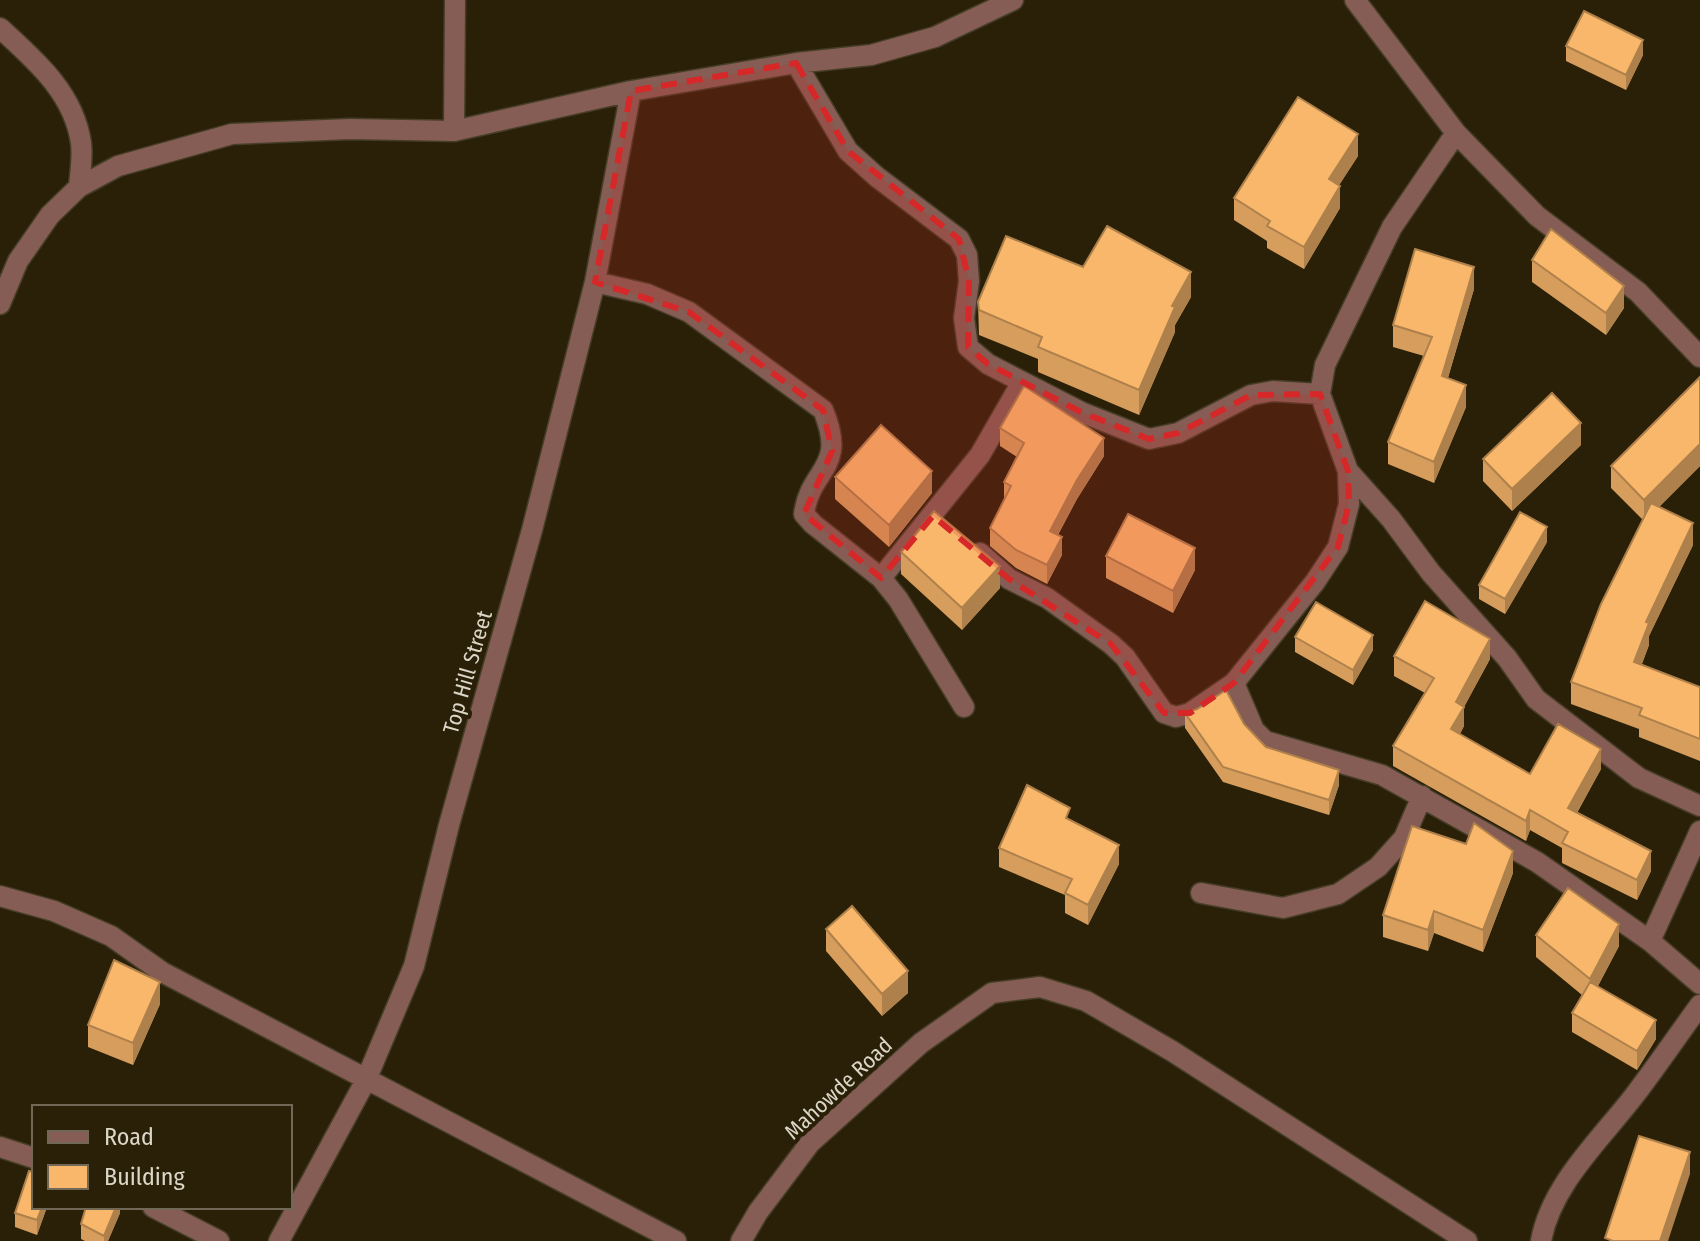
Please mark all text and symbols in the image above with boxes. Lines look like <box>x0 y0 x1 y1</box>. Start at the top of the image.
street label: Top Hill Street <box>437 607 498 737</box>
street label: Mahowde Road <box>779 1032 898 1145</box>
legend <box>32 1105 292 1209</box>
text: Road <box>104 1123 154 1151</box>
text: Building <box>104 1163 186 1191</box>

